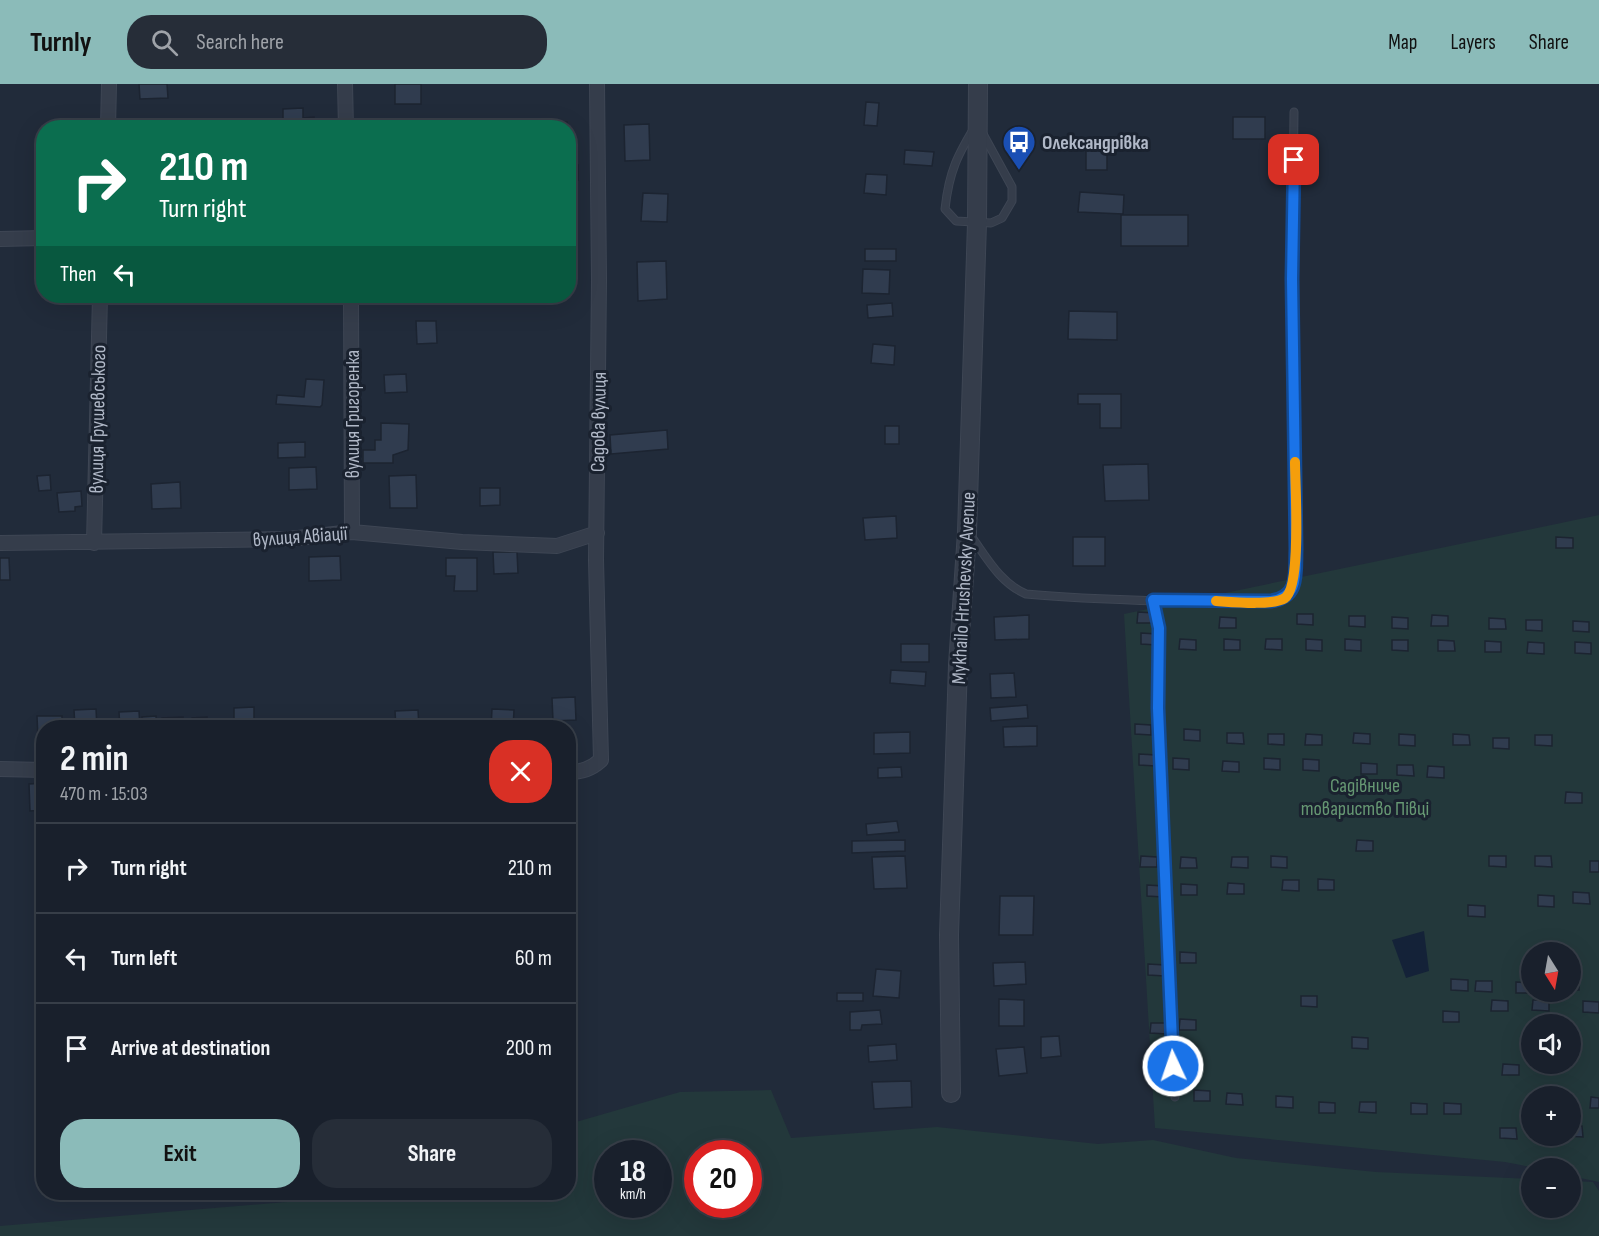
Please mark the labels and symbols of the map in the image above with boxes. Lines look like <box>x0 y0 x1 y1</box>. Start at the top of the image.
bus stop icon: Олександрівка <box>1001 124 1037 171</box>
place label: Олександрівка <box>1042 131 1149 155</box>
pin <box>1268 134 1319 185</box>
street label: вулиця Грушевського <box>85 345 111 493</box>
street label: вулиця Григоренка <box>341 350 365 478</box>
street label: Садова вулиця <box>586 372 612 472</box>
street label: Mykhailo Hrushevsky Avenue <box>947 491 981 685</box>
street label: вулиця Авіації <box>252 522 349 552</box>
park label: Садівниче товариство Півці <box>1301 774 1429 821</box>
north arrow <box>1521 942 1581 1002</box>
position arrow <box>1141 1034 1205 1098</box>
speed limit sign: 20 <box>684 1140 762 1218</box>

